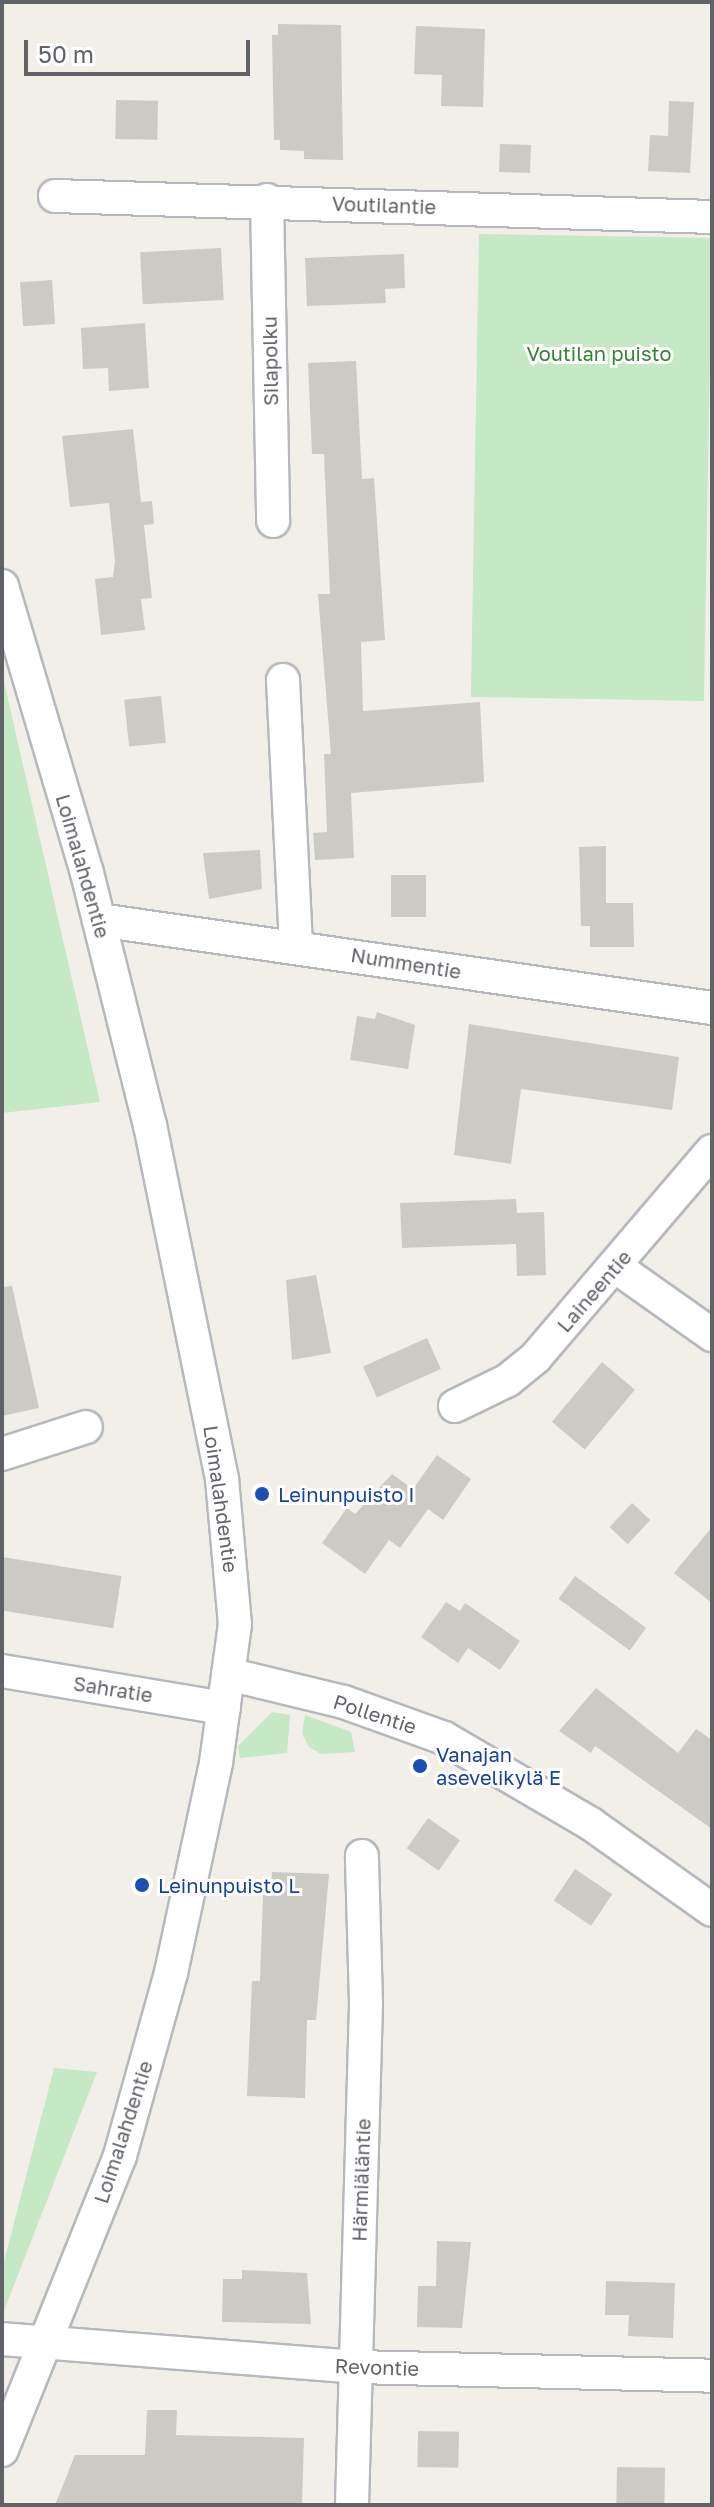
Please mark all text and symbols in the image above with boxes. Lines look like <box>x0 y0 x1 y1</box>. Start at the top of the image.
scale bar <box>28 24 254 74</box>
text: 50 m <box>38 39 94 68</box>
street label: Voutilantie <box>331 191 437 219</box>
street label: Silapolku <box>257 316 283 406</box>
park label: Voutilan puisto <box>526 341 672 365</box>
street label: Loimalahdentie <box>51 791 115 941</box>
street label: Nummentie <box>349 942 463 984</box>
street label: Laineentie <box>552 1245 636 1337</box>
street label: Loimalahdentie <box>199 1424 243 1574</box>
place label: Leinunpuisto I <box>278 1482 414 1506</box>
marker: Leinunpuisto I <box>253 1485 271 1503</box>
street label: Sahratie <box>72 1671 154 1707</box>
street label: Pollentie <box>330 1689 420 1739</box>
place label: Vanajan asevelikylä E <box>436 1742 561 1789</box>
marker: Vanajan asevelikylä E <box>411 1757 429 1775</box>
place label: Leinunpuisto L <box>158 1873 300 1897</box>
marker: Leinunpuisto L <box>133 1876 151 1894</box>
street label: Loimalahdentie <box>89 2058 157 2206</box>
street label: Härmiäläntie <box>347 2118 375 2242</box>
street label: Revontie <box>334 2354 420 2380</box>

